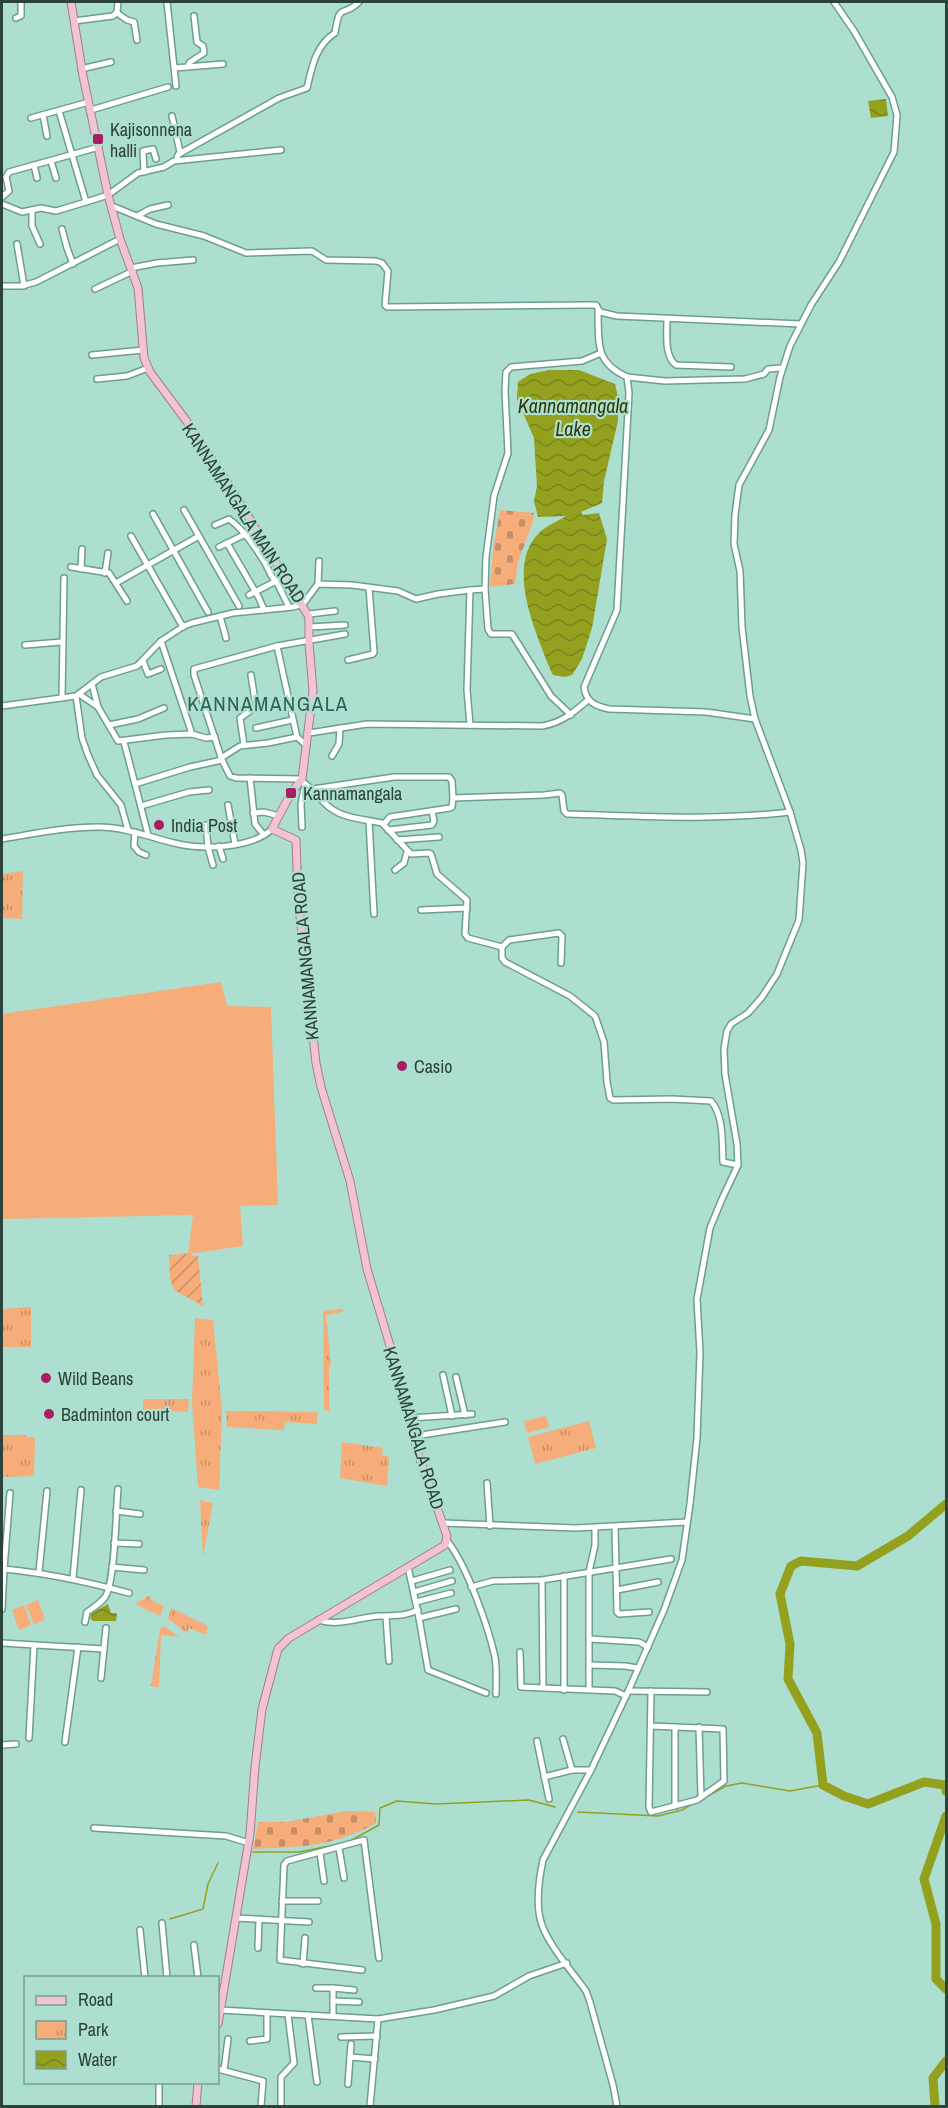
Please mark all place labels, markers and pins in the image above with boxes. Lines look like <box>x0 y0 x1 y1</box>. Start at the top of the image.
place label: Kajisonnena halli <box>110 117 192 163</box>
marker: Kajisonnena halli <box>91 132 105 146</box>
place label: Kannamangala <box>303 781 402 806</box>
marker: Kannamangala <box>284 786 298 800</box>
place label: India Post <box>171 813 237 838</box>
marker: India Post <box>152 818 166 832</box>
place label: Casio <box>414 1054 453 1079</box>
marker: Casio <box>395 1059 409 1073</box>
place label: Wild Beans <box>58 1366 133 1391</box>
marker: Wild Beans <box>39 1371 53 1385</box>
place label: Badminton court <box>61 1402 169 1427</box>
marker: Badminton court <box>42 1407 56 1421</box>

